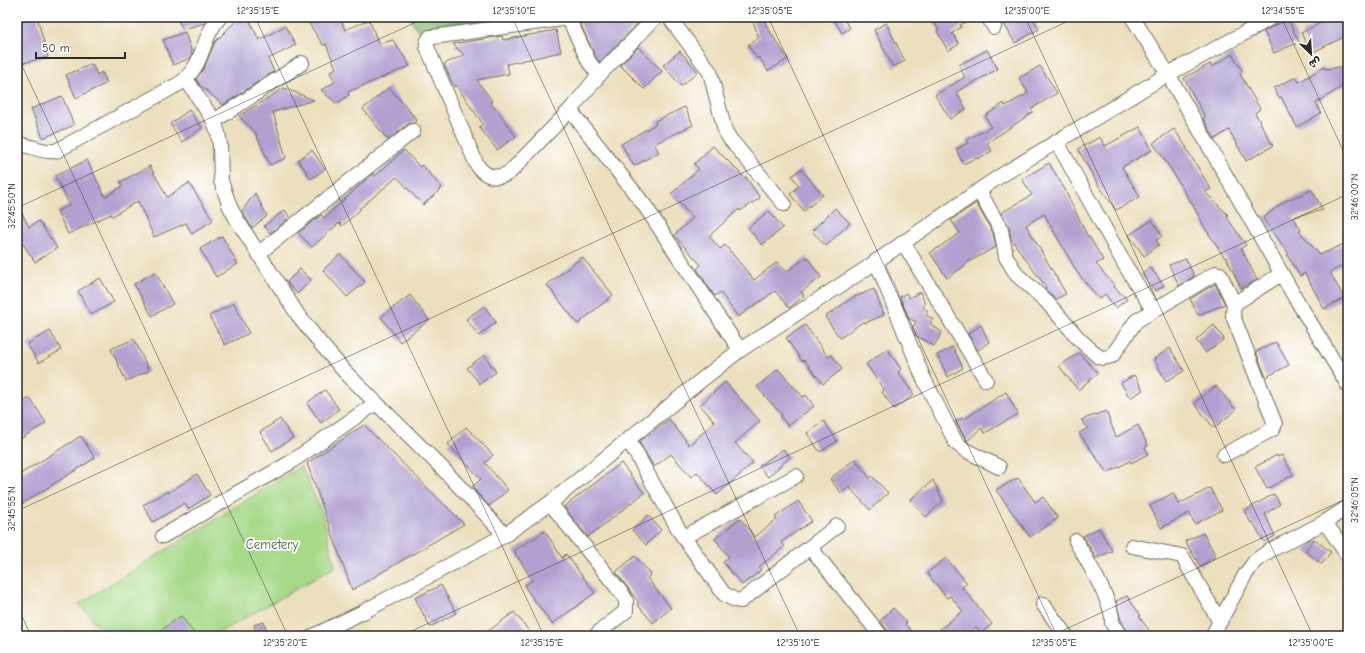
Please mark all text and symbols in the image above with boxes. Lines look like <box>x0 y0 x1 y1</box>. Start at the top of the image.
text: 12°35'15"E <box>237 5 279 17</box>
text: 12°35'10"E <box>493 5 535 17</box>
text: 12°35'05"E <box>748 5 792 17</box>
text: 12°35'00"E <box>1004 5 1050 17</box>
text: 12°34'55"E <box>1261 5 1305 17</box>
scale bar <box>36 34 125 60</box>
north arrow <box>1291 34 1331 74</box>
text: 50 m <box>42 41 70 55</box>
text: ش <box>1307 54 1323 71</box>
text: 32°46'00"N <box>1349 174 1361 220</box>
text: 32°45'50"N <box>6 183 18 229</box>
text: 32°46'05"N <box>1349 477 1361 523</box>
text: 32°45'55"N <box>6 486 18 532</box>
park label: Cemetery <box>246 537 298 552</box>
text: 12°35'20"E <box>263 637 307 649</box>
text: 12°35'15"E <box>521 637 563 649</box>
text: 12°35'10"E <box>777 637 819 649</box>
text: 12°35'05"E <box>1032 637 1076 649</box>
text: 12°35'00"E <box>1288 637 1334 649</box>

